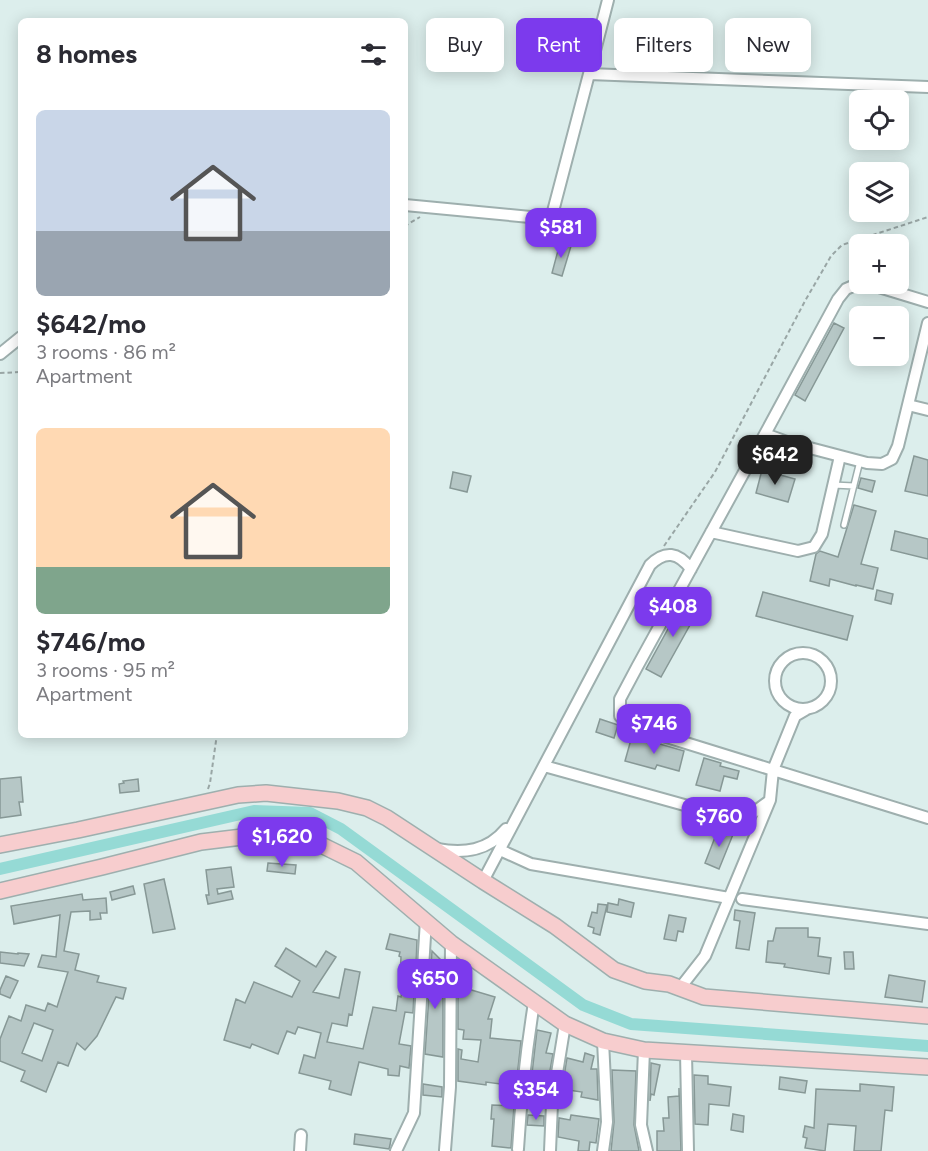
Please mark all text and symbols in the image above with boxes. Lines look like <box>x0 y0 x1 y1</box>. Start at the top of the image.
chip: Buy <box>426 18 504 72</box>
chip: Rent <box>516 18 602 72</box>
chip: Filters <box>614 18 713 72</box>
chip: New <box>725 18 811 72</box>
text: 8 homes <box>36 38 137 70</box>
icon: filters <box>357 38 390 71</box>
map controls <box>849 90 909 366</box>
button: locate <box>849 90 909 150</box>
icon: home <box>159 149 267 257</box>
button: layers <box>849 162 909 222</box>
pin: $581 <box>525 208 597 259</box>
text: $581 <box>539 215 583 239</box>
button: + <box>849 234 909 294</box>
button: − <box>849 306 909 366</box>
text: $642/mo <box>36 308 146 340</box>
text: 3 rooms · 86 m² <box>36 340 176 364</box>
text: Apartment <box>36 364 133 388</box>
pin: $642 <box>739 435 811 486</box>
text: $642 <box>752 442 798 466</box>
icon: home <box>159 467 267 575</box>
pin: $408 <box>637 587 709 638</box>
text: $408 <box>649 594 697 618</box>
text: $746/mo <box>36 626 145 658</box>
text: 3 rooms · 95 m² <box>36 658 175 682</box>
text: Apartment <box>36 682 133 706</box>
pin: $746 <box>618 704 690 755</box>
text: $746 <box>631 711 677 735</box>
pin: $760 <box>683 797 755 848</box>
text: $760 <box>696 804 742 828</box>
pin: $1,620 <box>233 817 331 868</box>
text: $1,620 <box>252 824 312 848</box>
pin: $650 <box>399 959 471 1010</box>
text: $650 <box>411 966 459 990</box>
pin: $354 <box>500 1070 572 1121</box>
text: $354 <box>513 1077 559 1101</box>

